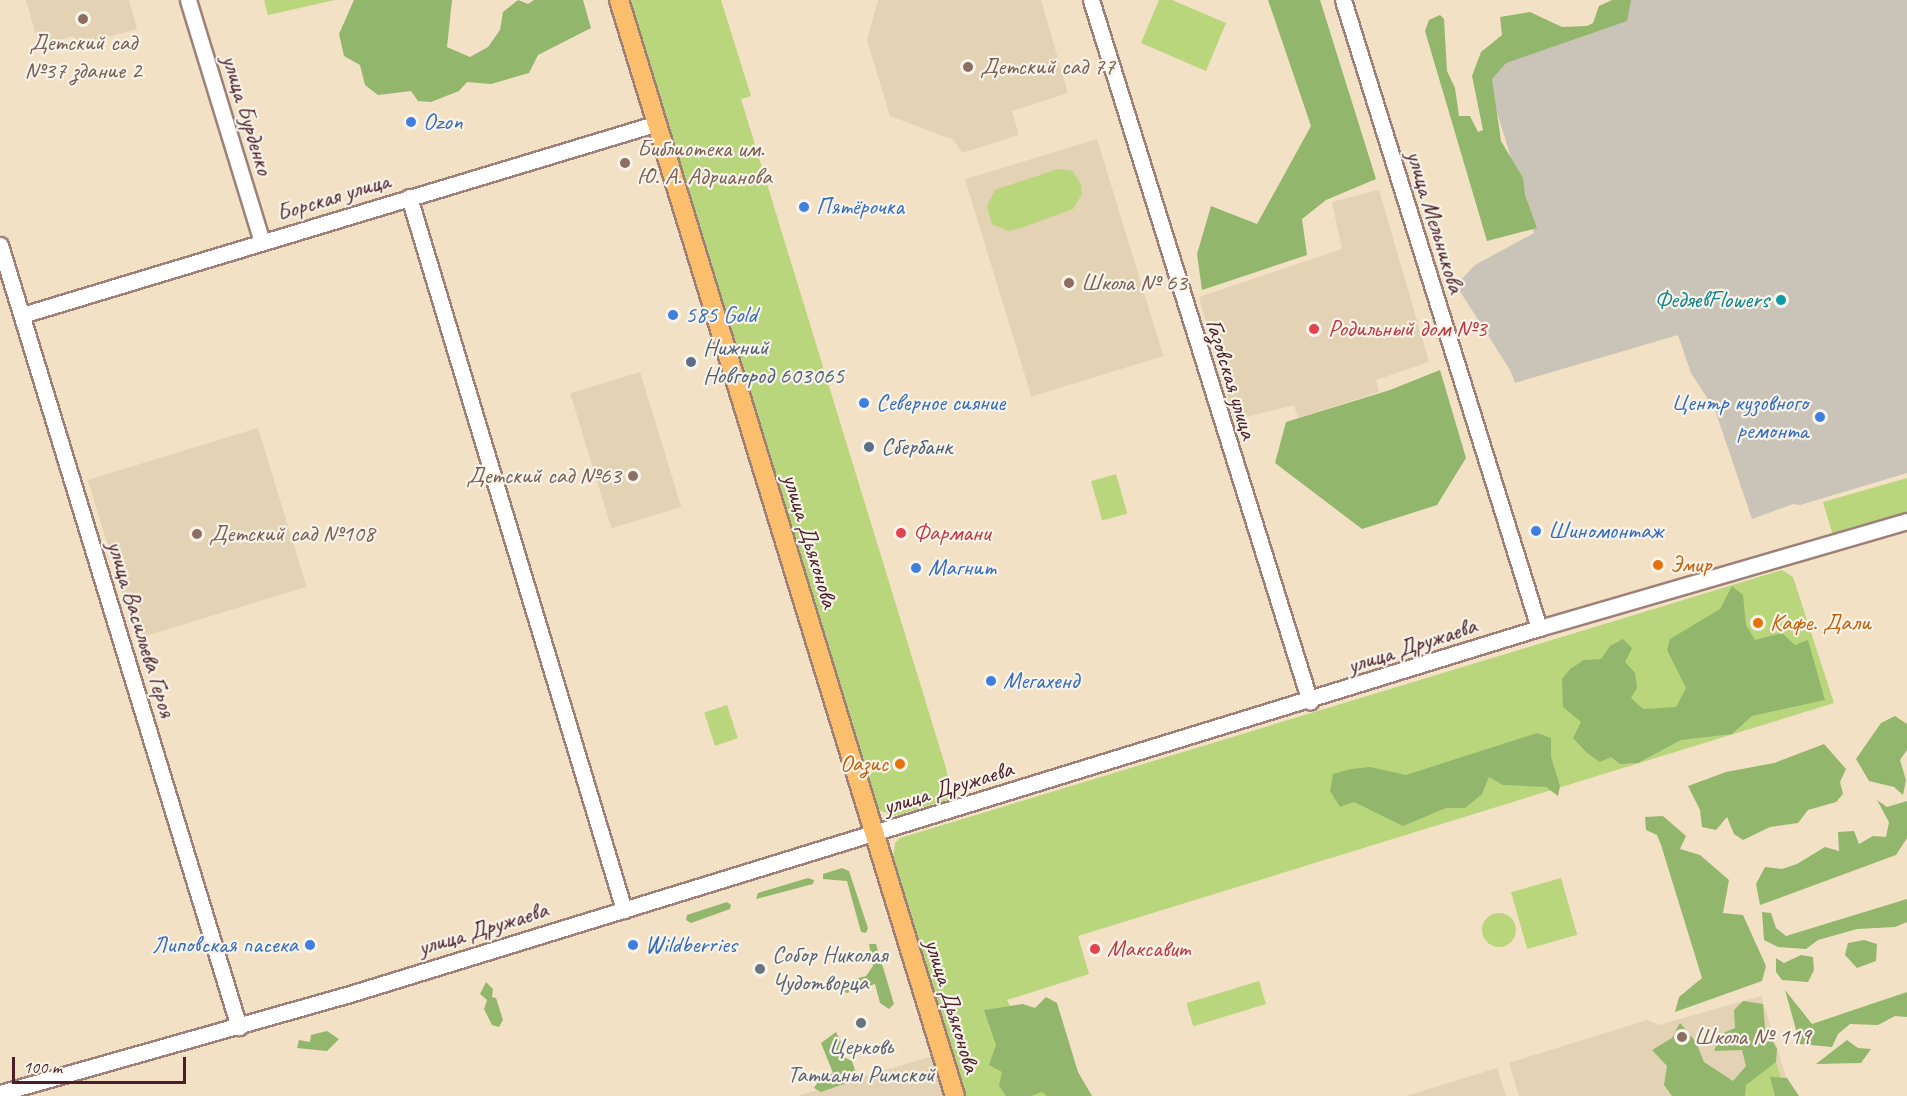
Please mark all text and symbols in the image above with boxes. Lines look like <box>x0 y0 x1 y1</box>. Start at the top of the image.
marker: Детский сад №37 здание 2 <box>76 12 90 26</box>
place label: Детский сад №37 здание 2 <box>25 29 141 85</box>
street label: улица Бурденко <box>215 52 279 178</box>
place label: Детский сад 77 <box>980 53 1115 81</box>
marker: Детский сад 77 <box>961 60 975 74</box>
place label: Ozon <box>423 108 462 136</box>
marker: Ozon <box>404 115 418 129</box>
place label: Библиотека им. Ю. А. Адрианова <box>637 135 772 191</box>
street label: улица Мельникова <box>1400 147 1470 297</box>
marker: Библиотека им. Ю. А. Адрианова <box>618 156 632 170</box>
street label: Борская улица <box>273 166 393 228</box>
place label: Пятёрочка <box>816 193 904 221</box>
marker: Пятёрочка <box>797 200 811 214</box>
place label: Школа № 63 <box>1081 269 1187 297</box>
marker: Школа № 63 <box>1062 276 1076 290</box>
place label: ФедяевFlowers <box>1654 286 1769 314</box>
marker: ФедяевFlowers <box>1774 293 1788 307</box>
place label: 585 Gold <box>685 301 757 329</box>
marker: 585 Gold <box>666 308 680 322</box>
street label: Газовская улица <box>1199 314 1263 444</box>
place label: Родильный дом №3 <box>1328 315 1487 343</box>
marker: Родильный дом №3 <box>1305 320 1323 338</box>
place label: Нижний Новгород 603065 <box>703 334 844 390</box>
marker: Нижний Новгород 603065 <box>684 355 698 369</box>
place label: Северное сияние <box>876 389 1002 417</box>
place label: Центр кузовного ремонта <box>1671 389 1808 445</box>
marker: Северное сияние <box>857 396 871 410</box>
marker: Центр кузовного ремонта <box>1813 410 1827 424</box>
place label: Сбербанк <box>881 433 952 461</box>
marker: Сбербанк <box>862 440 876 454</box>
place label: Детский сад №63 <box>466 462 621 490</box>
marker: Детский сад №63 <box>626 469 640 483</box>
street label: улица Дьяконова <box>776 470 844 612</box>
place label: Шиномонтаж <box>1548 517 1663 545</box>
place label: Фармани <box>913 519 990 547</box>
place label: Детский сад №108 <box>209 520 375 548</box>
marker: Шиномонтаж <box>1529 524 1543 538</box>
marker: Фармани <box>894 526 908 540</box>
marker: Детский сад №108 <box>190 527 204 541</box>
street label: улица Васильева Героя <box>101 538 181 720</box>
place label: Эмир <box>1670 551 1711 579</box>
place label: Магнит <box>928 554 996 582</box>
marker: Эмир <box>1651 558 1665 572</box>
marker: Магнит <box>909 561 923 575</box>
place label: Кафе. Дали <box>1770 609 1871 637</box>
street label: улица Дружаева <box>1344 612 1480 680</box>
marker: Кафе. Дали <box>1751 616 1765 630</box>
place label: Мегахенд <box>1003 667 1079 695</box>
marker: Мегахенд <box>984 674 998 688</box>
place label: Оазис <box>840 750 888 778</box>
street label: улица Дружаева <box>880 755 1016 821</box>
marker: Оазис <box>893 757 907 771</box>
street label: улица Дружаева <box>415 896 551 962</box>
place label: Липовская пасека <box>153 931 298 959</box>
place label: Wildberries <box>645 931 737 959</box>
street label: улица Дьяконова <box>918 935 986 1077</box>
place label: Максавит <box>1107 935 1190 963</box>
marker: Липовская пасека <box>303 938 317 952</box>
marker: Wildberries <box>626 938 640 952</box>
place label: Собор Николая Чудотворца <box>772 941 887 997</box>
marker: Максавит <box>1088 942 1102 956</box>
marker: Собор Николая Чудотворца <box>753 962 767 976</box>
marker: Церковь Татианы Римской <box>854 1016 868 1030</box>
place label: Школа № 119 <box>1694 1023 1811 1051</box>
marker: Школа № 119 <box>1675 1030 1689 1044</box>
place label: Церковь Татианы Римской <box>787 1033 935 1089</box>
scale bar <box>15 1045 189 1083</box>
text: 100 m <box>23 1056 62 1078</box>

